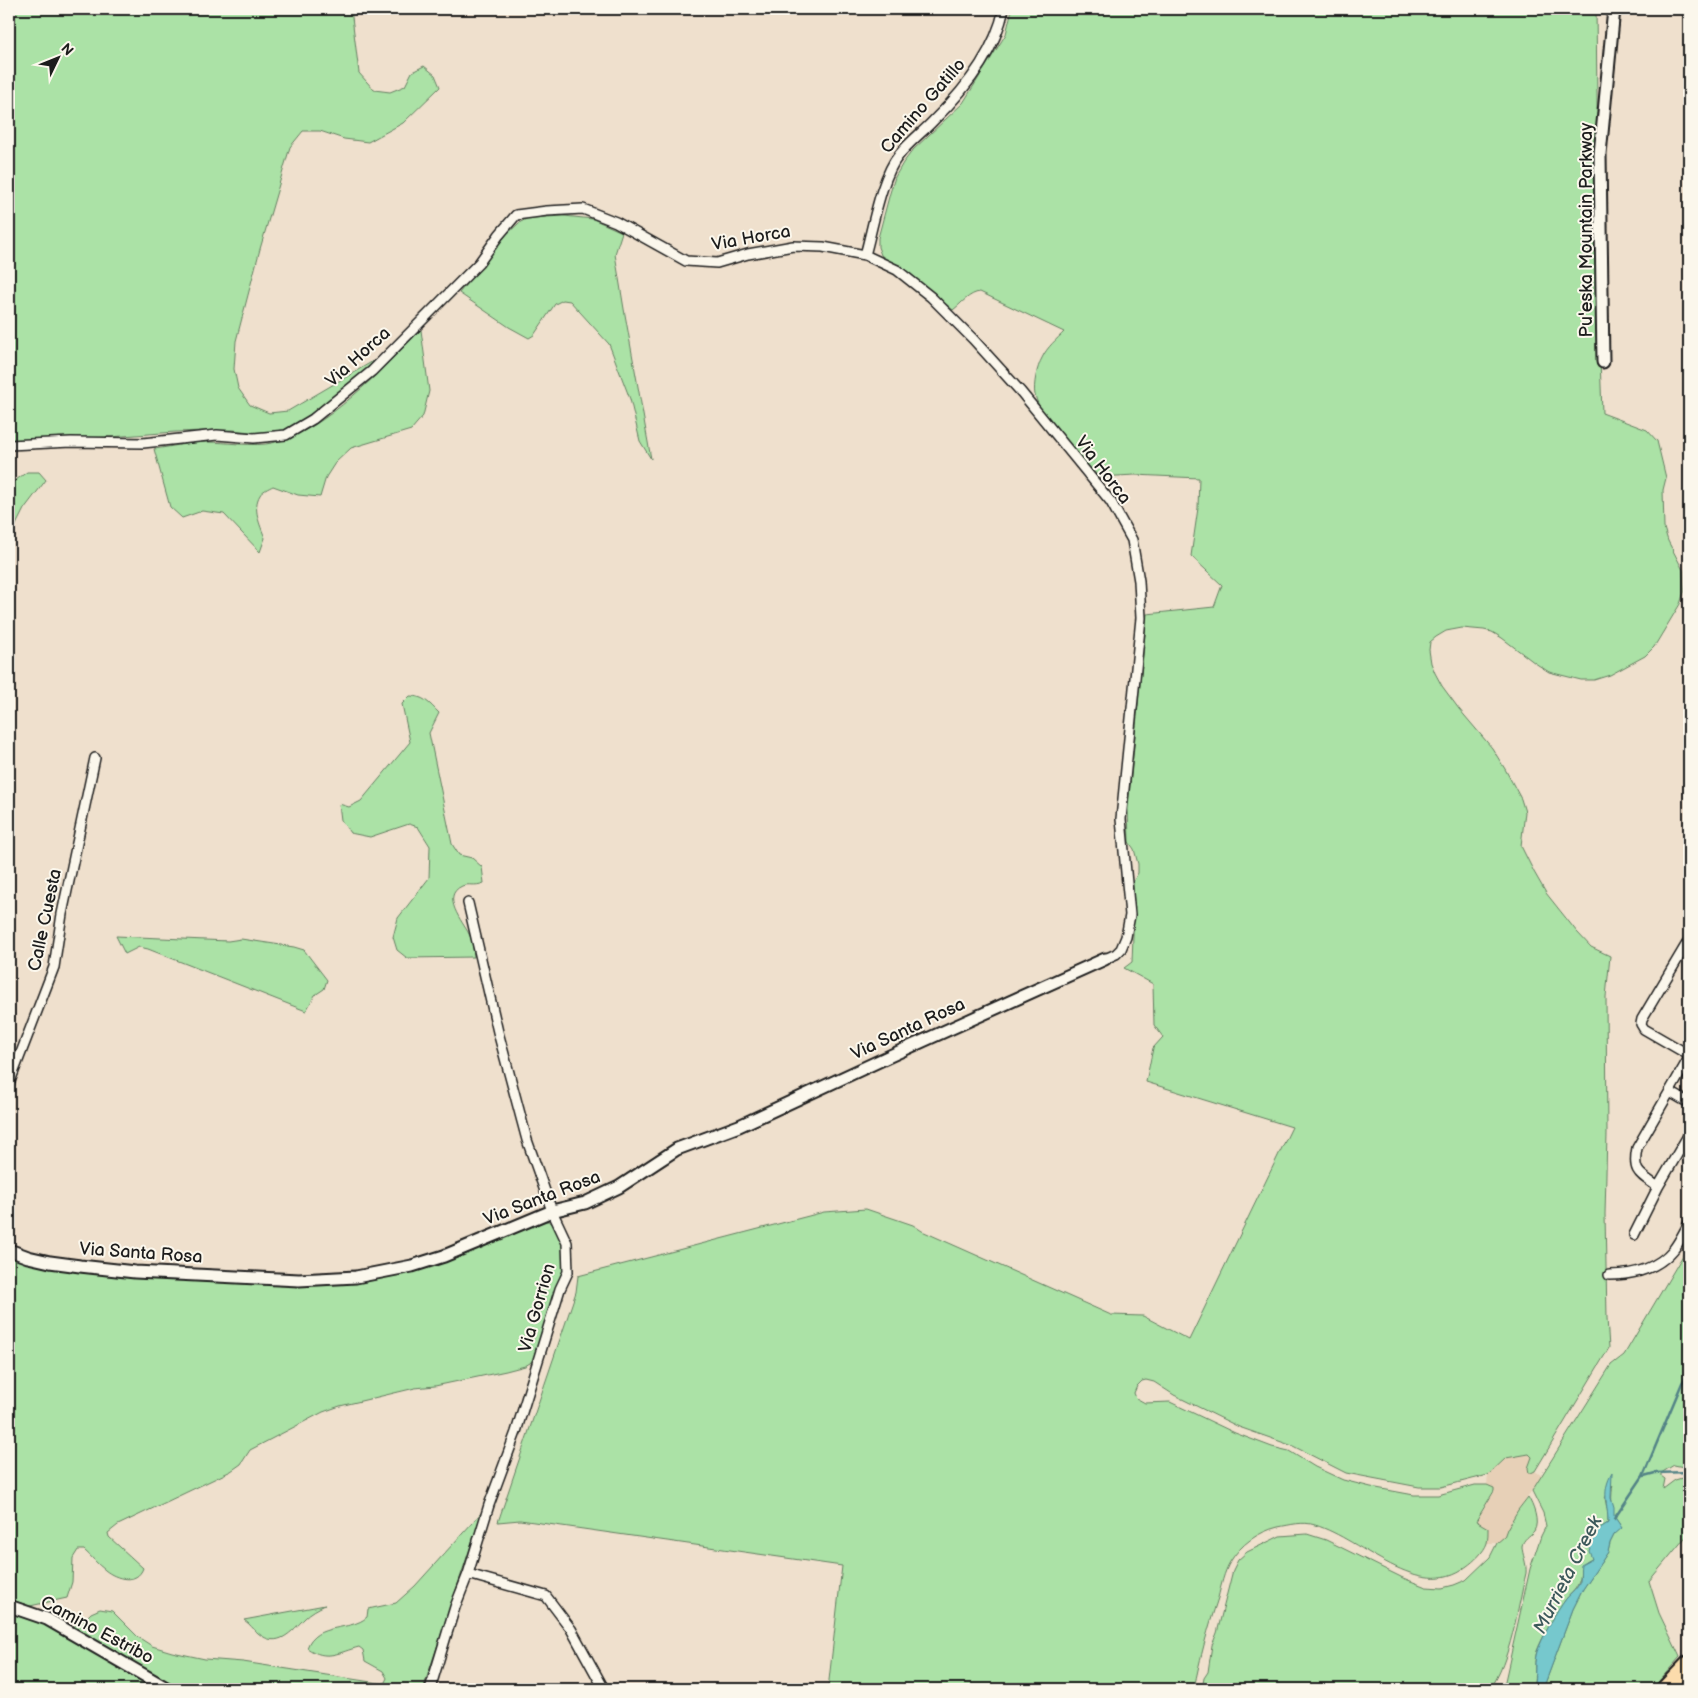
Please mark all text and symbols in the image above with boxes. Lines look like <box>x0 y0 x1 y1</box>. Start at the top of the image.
north arrow <box>32 32 82 82</box>
text: N <box>57 40 77 59</box>
street label: Camino Gatillo <box>876 54 970 158</box>
street label: Pu'eska Mountain Parkway <box>1576 122 1597 337</box>
street label: Via Horca <box>710 221 792 255</box>
street label: Via Horca <box>321 323 395 391</box>
street label: Via Horca <box>1071 432 1135 508</box>
street label: Calle Cuesta <box>24 867 66 973</box>
street label: Via Santa Rosa <box>848 993 968 1065</box>
street label: Via Santa Rosa <box>481 1166 603 1230</box>
street label: Via Santa Rosa <box>79 1238 203 1268</box>
street label: Via Gorrion <box>514 1261 560 1355</box>
water label: Murrieta Creek <box>1528 1512 1608 1638</box>
street label: Camino Estribo <box>37 1591 157 1669</box>

